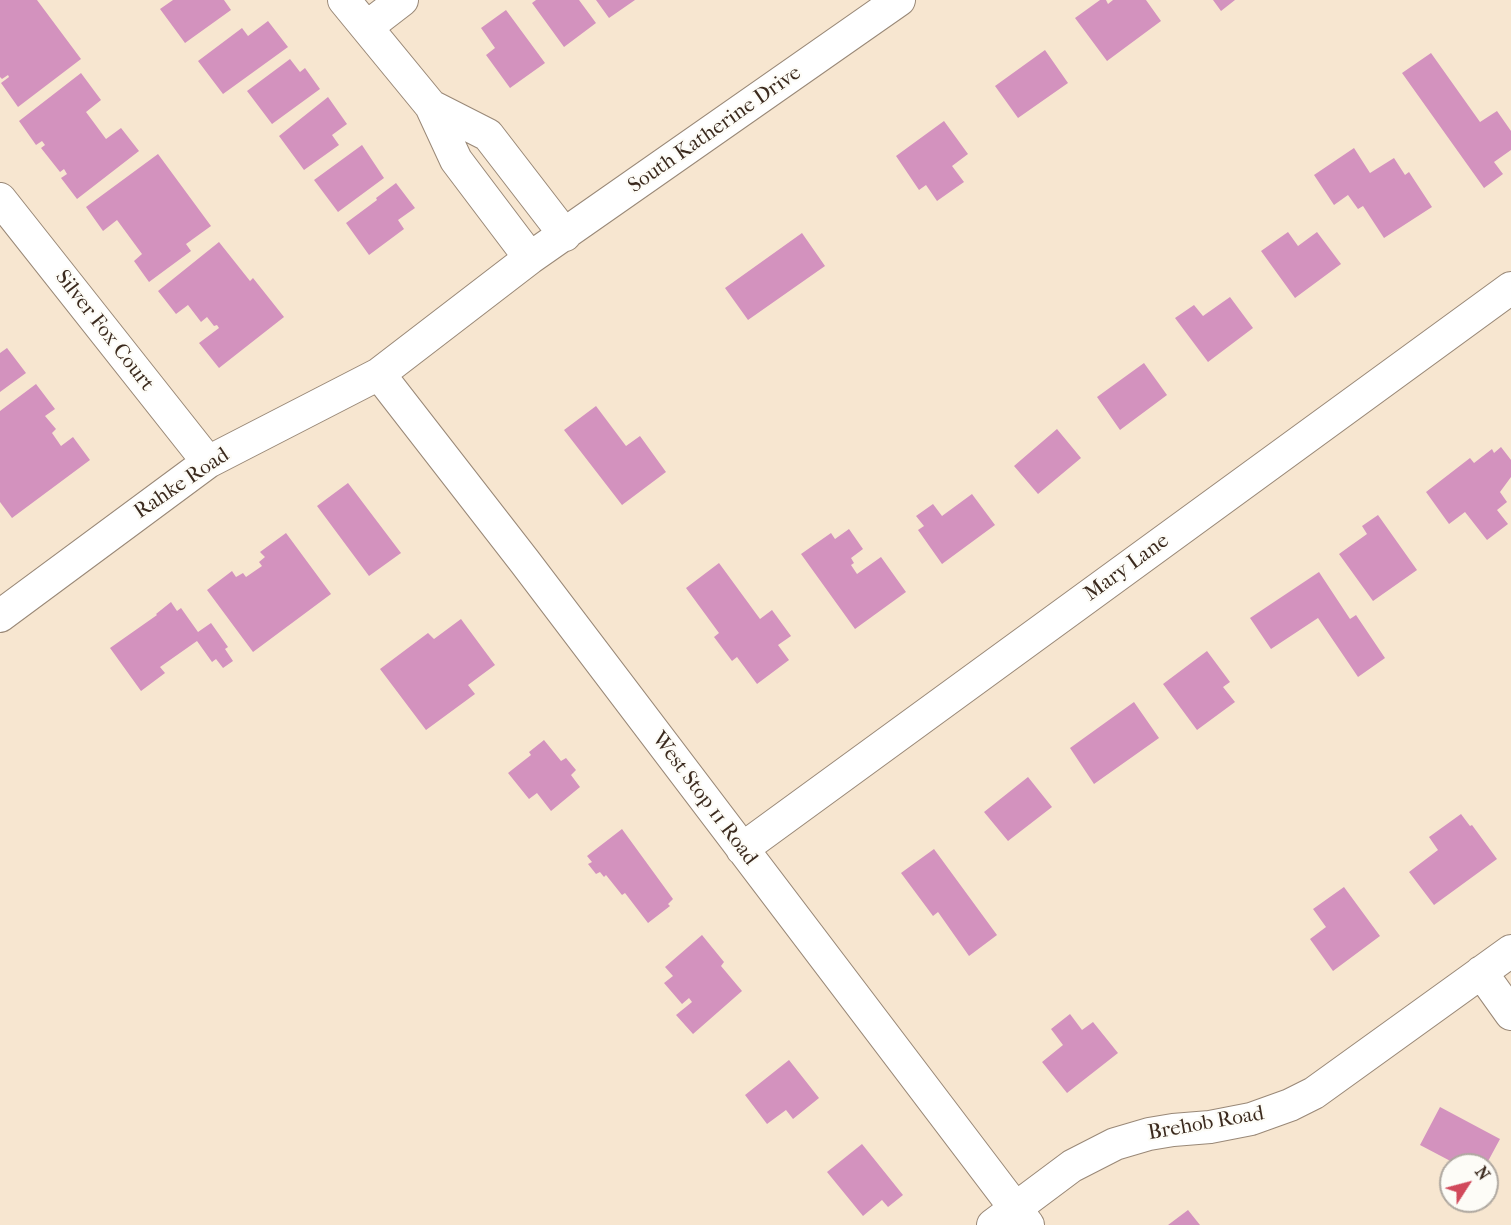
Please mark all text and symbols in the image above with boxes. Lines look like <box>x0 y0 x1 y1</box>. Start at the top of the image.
street label: South Katherine Drive <box>624 61 806 199</box>
street label: Silver Fox Court <box>49 266 159 396</box>
street label: Rahke Road <box>130 443 234 525</box>
street label: Mary Lane <box>1080 529 1174 607</box>
street label: West Stop 11 Road <box>646 727 762 871</box>
street label: Brehob Road <box>1146 1101 1266 1147</box>
north arrow <box>1439 1153 1499 1213</box>
text: N <box>1471 1163 1494 1184</box>

